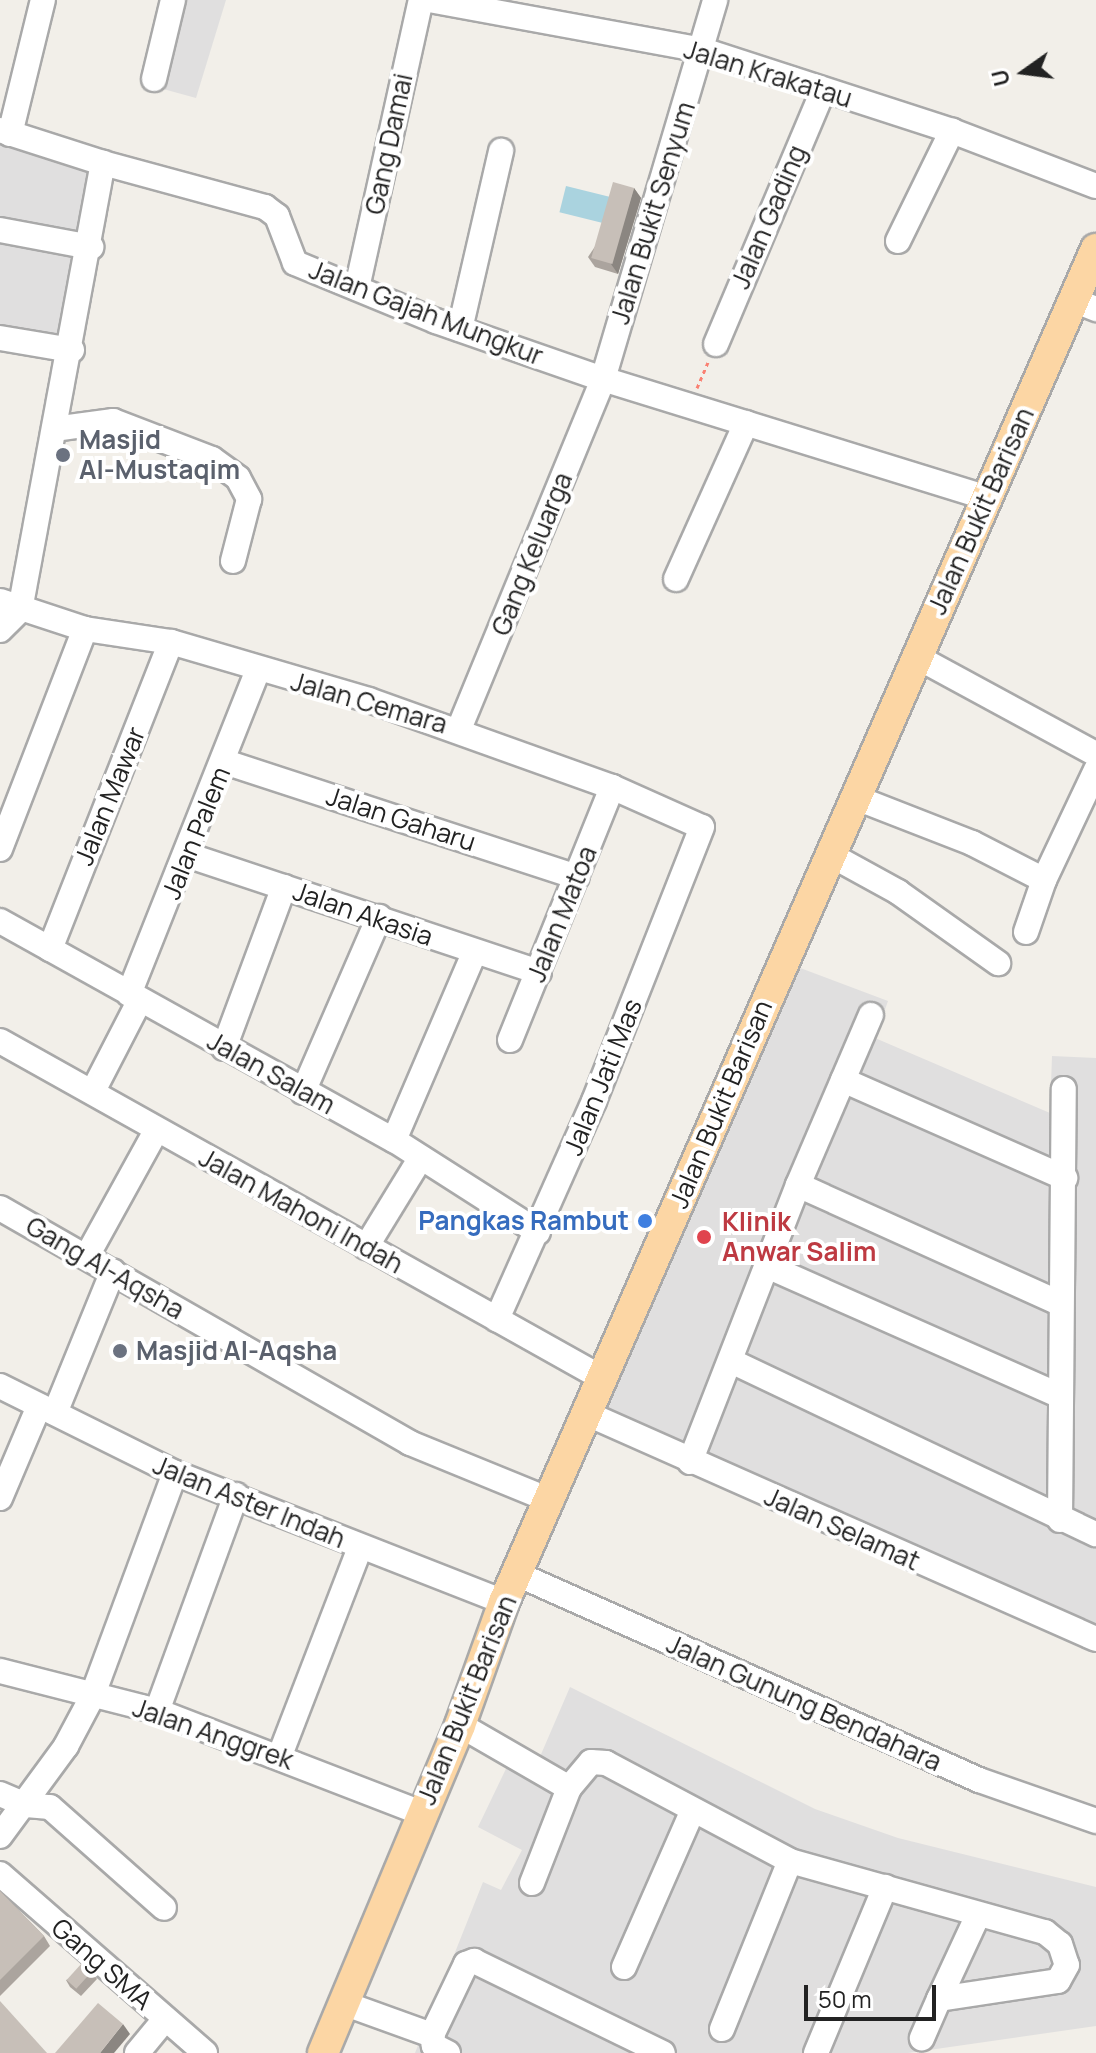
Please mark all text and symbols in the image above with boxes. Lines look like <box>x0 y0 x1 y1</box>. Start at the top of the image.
north arrow <box>984 32 1064 112</box>
street label: Jalan Krakatau <box>680 34 856 114</box>
text: U <box>984 66 1017 89</box>
street label: Gang Damai <box>359 71 419 217</box>
street label: Jalan Bukit Senyum <box>604 98 702 328</box>
street label: Jalan Gading <box>725 141 813 293</box>
street label: Jalan Gajah Mungkur <box>305 254 547 372</box>
street label: Jalan Bukit Barisan <box>921 403 1041 619</box>
place label: Masjid Al-Mustaqim <box>79 424 240 486</box>
marker: Masjid Al-Mustaqim <box>54 446 72 464</box>
street label: Gang Keluarga <box>485 468 579 640</box>
street label: Jalan Cemara <box>287 666 451 740</box>
street label: Jalan Mawar <box>68 722 152 870</box>
street label: Jalan Palem <box>155 762 237 904</box>
street label: Jalan Gaharu <box>322 780 480 858</box>
street label: Jalan Matoa <box>521 842 603 986</box>
street label: Jalan Akasia <box>289 876 437 952</box>
street label: Jalan Jati Mas <box>557 994 649 1160</box>
street label: Jalan Bukit Barisan <box>663 995 779 1213</box>
street label: Jalan Salam <box>202 1025 340 1121</box>
street label: Jalan Mahoni Indah <box>194 1142 408 1280</box>
place label: Pangkas Rambut <box>418 1205 629 1237</box>
place label: Klinik Anwar Salim <box>722 1206 876 1268</box>
street label: Gang Al-Aqsha <box>20 1210 190 1326</box>
marker: Pangkas Rambut <box>636 1212 654 1230</box>
marker: Klinik Anwar Salim <box>693 1226 715 1248</box>
place label: Masjid Al-Aqsha <box>136 1335 337 1367</box>
marker: Masjid Al-Aqsha <box>111 1342 129 1360</box>
street label: Jalan Aster Indah <box>149 1449 349 1555</box>
street label: Jalan Selamat <box>760 1481 924 1577</box>
street label: Jalan Bukit Barisan <box>411 1591 523 1809</box>
street label: Jalan Gunung Bendahara <box>662 1628 946 1778</box>
street label: Jalan Anggrek <box>129 1692 297 1776</box>
street label: Gang SMA <box>45 1912 159 2016</box>
scale bar <box>808 1969 940 2019</box>
text: 50 m <box>818 1982 872 2015</box>

